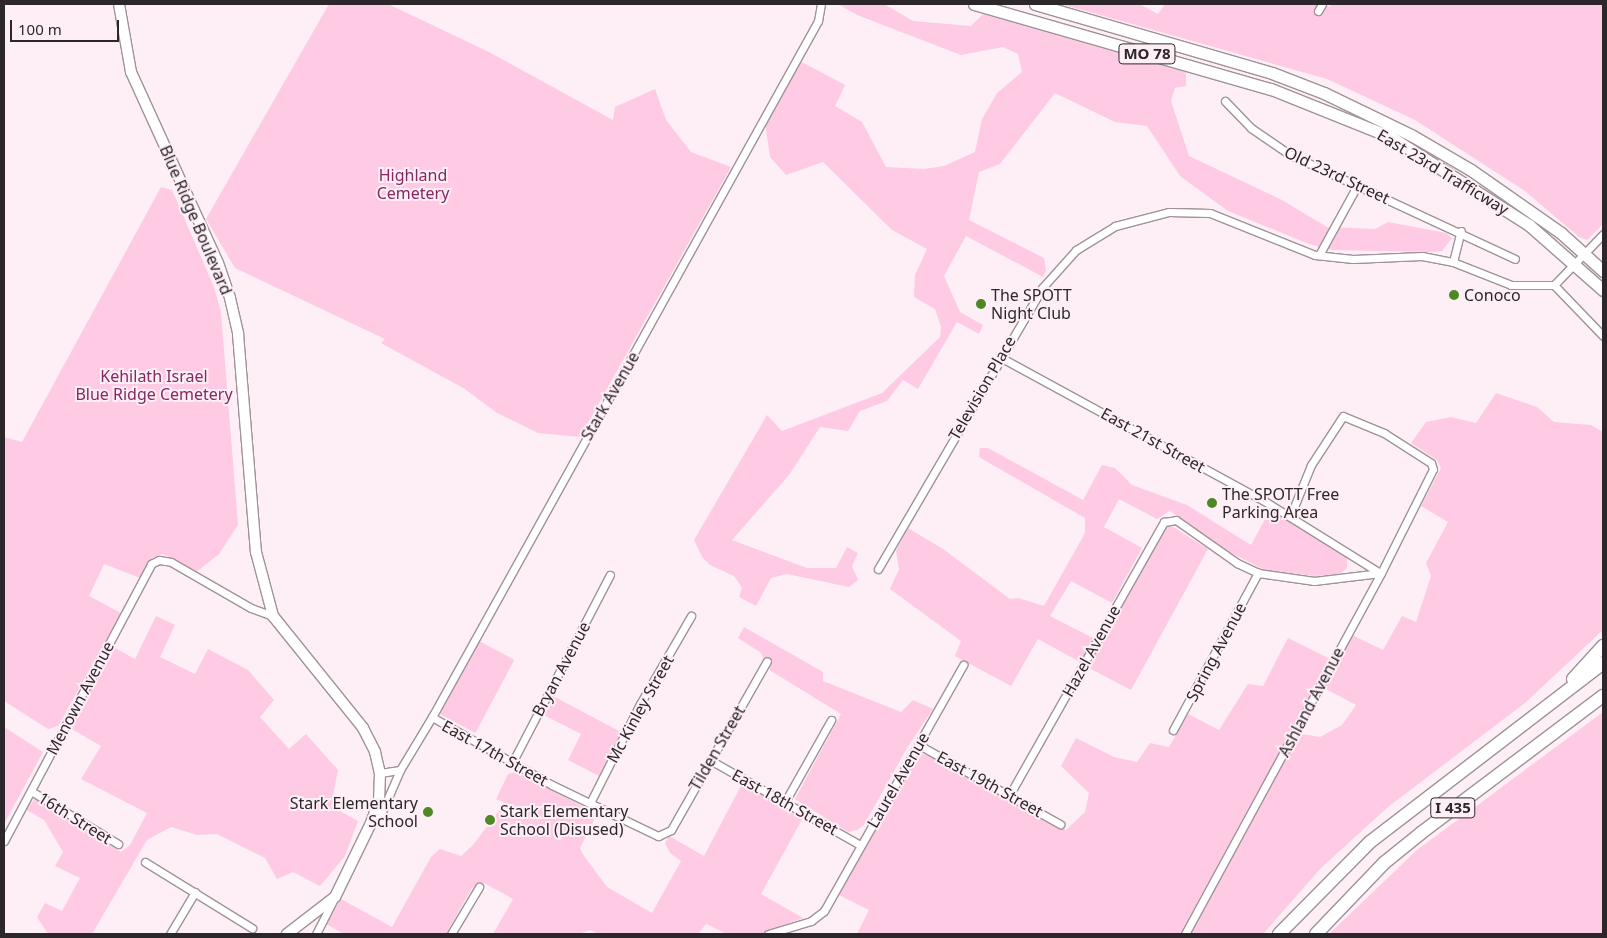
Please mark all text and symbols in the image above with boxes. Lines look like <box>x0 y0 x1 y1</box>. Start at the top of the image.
scale bar <box>12 10 121 42</box>
text: 100 m <box>18 19 62 39</box>
road number: MO 78 <box>1118 42 1176 66</box>
street label: East 23rd Trafficway <box>1374 125 1512 219</box>
street label: Blue Ridge Boulevard <box>156 142 236 298</box>
street label: Old 23rd Street <box>1281 142 1393 208</box>
park label: Highland Cemetery <box>377 165 449 203</box>
place label: The SPOTT Night Club <box>991 285 1072 323</box>
place label: Conoco <box>1464 285 1521 305</box>
marker: Conoco <box>1448 289 1460 301</box>
marker: The SPOTT Night Club <box>975 298 987 310</box>
street label: Television Place <box>944 333 1020 443</box>
street label: Stark Avenue <box>577 348 643 444</box>
park label: Kehilath Israel Blue Ridge Cemetery <box>75 366 233 404</box>
street label: East 21st Street <box>1098 403 1208 477</box>
place label: The SPOTT Free Parking Area <box>1222 484 1339 522</box>
marker: The SPOTT Free Parking Area <box>1206 497 1218 509</box>
street label: Spring Avenue <box>1182 599 1250 705</box>
street label: Hazel Avenue <box>1058 602 1124 700</box>
street label: Bryan Avenue <box>528 618 594 720</box>
street label: Menown Avenue <box>42 638 118 758</box>
street label: Ashland Avenue <box>1274 644 1348 760</box>
street label: Mc Kinley Street <box>602 652 678 766</box>
street label: Tilden Street <box>685 702 749 794</box>
street label: East 17th Street <box>439 716 551 790</box>
street label: Laurel Avenue <box>863 729 933 831</box>
street label: East 19th Street <box>934 747 1046 821</box>
street label: East 18th Street <box>729 765 841 839</box>
street label: 16th Street <box>35 788 115 848</box>
place label: Stark Elementary School <box>290 793 418 831</box>
road number: I 435 <box>1429 796 1477 820</box>
place label: Stark Elementary School (Disused) <box>500 801 628 839</box>
marker: Stark Elementary School <box>422 806 434 818</box>
marker: Stark Elementary School (Disused) <box>484 814 496 826</box>

